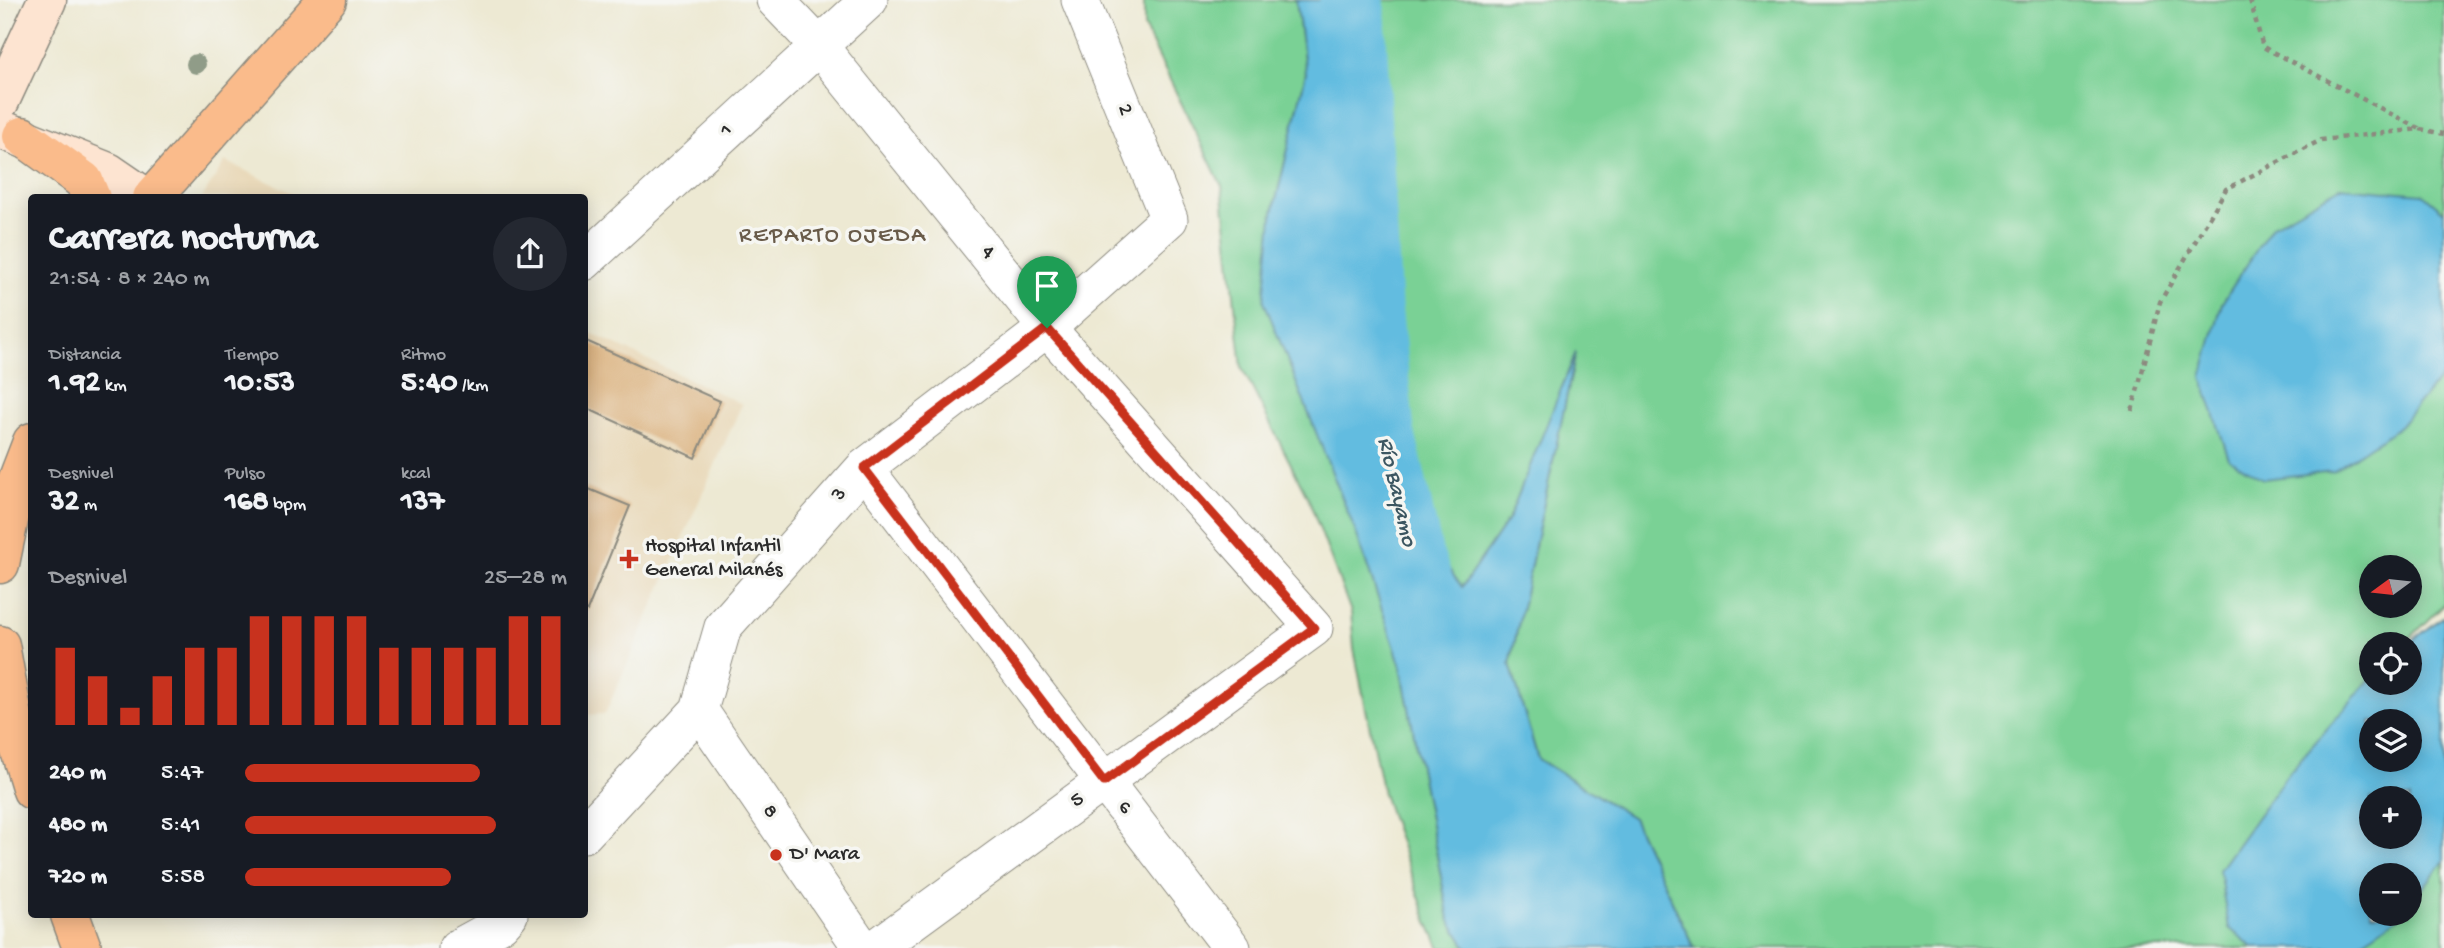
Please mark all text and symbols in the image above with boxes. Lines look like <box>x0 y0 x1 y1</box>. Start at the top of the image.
street label: 2 <box>1110 101 1138 119</box>
street label: 1 <box>715 119 739 144</box>
button: share <box>493 217 567 291</box>
text: Carrera nocturna <box>49 218 317 262</box>
district label: REPARTO OJEDA <box>739 223 927 250</box>
street label: 4 <box>974 241 1000 265</box>
pin <box>1017 256 1077 328</box>
text: 21:54 · 8 × 240 m <box>49 266 209 293</box>
icon: arrive <box>1028 267 1066 305</box>
text: Distancia <box>49 344 121 367</box>
text: Tiempo <box>225 344 279 367</box>
text: Ritmo <box>401 344 446 367</box>
text: 1.92 <box>49 367 100 402</box>
text: 10:53 <box>225 367 295 402</box>
text: 5:40 <box>401 367 457 402</box>
text: km <box>100 375 127 398</box>
text: /km <box>457 375 488 398</box>
water label: Río Bayamo <box>1370 435 1422 550</box>
text: Desnivel <box>49 463 114 486</box>
text: Pulso <box>225 463 265 486</box>
text: kcal <box>401 463 431 486</box>
street label: 3 <box>826 483 853 508</box>
text: 32 <box>49 486 79 521</box>
text: 168 <box>225 486 269 521</box>
text: 137 <box>401 486 444 521</box>
text: m <box>79 494 97 517</box>
text: bpm <box>269 494 306 517</box>
place label: Hospital Infantil General Milanés <box>645 535 784 584</box>
marker: Hospital Infantil General Milanés <box>619 549 639 569</box>
north arrow <box>2359 555 2422 618</box>
map controls <box>2359 555 2422 926</box>
text: Desnivel <box>49 565 127 592</box>
text: 25–28 m <box>484 565 567 592</box>
button: locate <box>2359 632 2422 695</box>
button: layers <box>2359 709 2422 772</box>
text: 240 m <box>49 760 106 787</box>
text: 5:47 <box>161 760 203 787</box>
button: + <box>2359 786 2422 849</box>
street label: 5 <box>1066 788 1090 814</box>
street label: 6 <box>1111 796 1137 820</box>
street label: 8 <box>755 800 783 824</box>
text: 480 m <box>49 812 107 839</box>
text: 5:41 <box>161 812 201 839</box>
place label: D' Mara <box>788 843 861 868</box>
marker: D' Mara <box>768 847 784 863</box>
button: − <box>2359 863 2422 926</box>
text: 720 m <box>49 864 107 891</box>
text: 5:58 <box>161 864 205 891</box>

